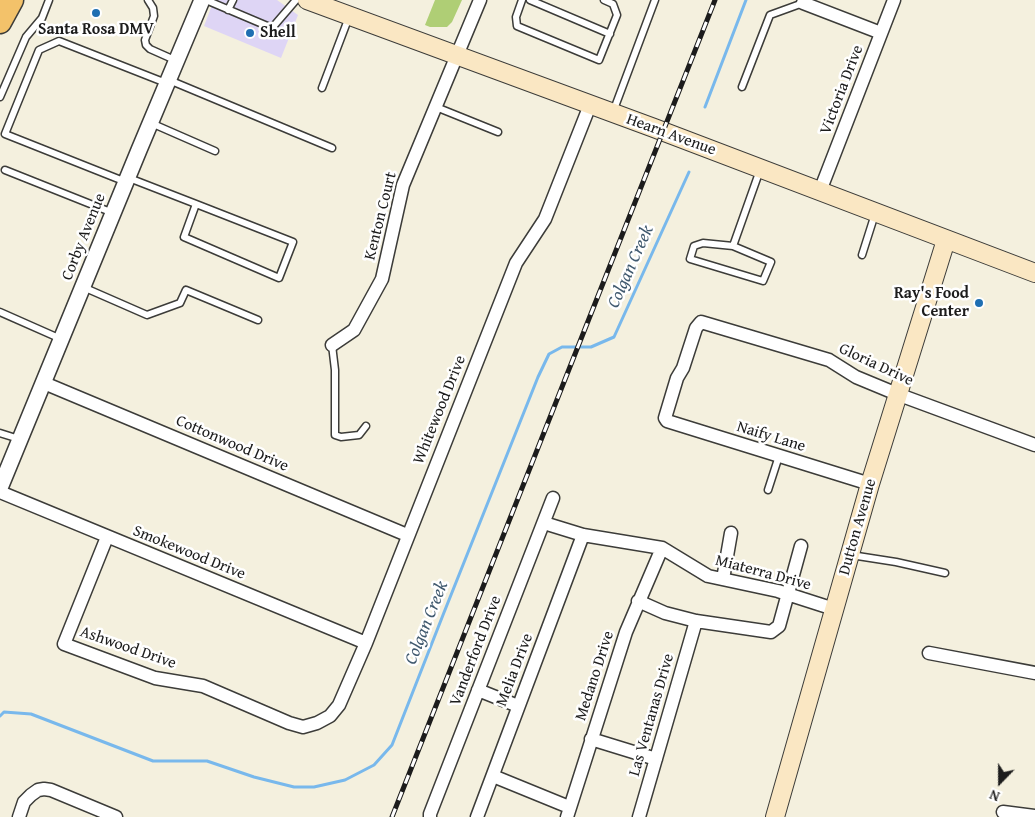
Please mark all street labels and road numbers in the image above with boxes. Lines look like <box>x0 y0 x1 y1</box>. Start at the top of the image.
street label: Victoria Drive <box>816 43 868 137</box>
street label: Hearn Avenue <box>624 110 718 160</box>
street label: Kenton Court <box>361 170 401 262</box>
street label: Corby Avenue <box>58 191 110 283</box>
street label: Gloria Drive <box>836 339 916 391</box>
street label: Whitewood Drive <box>409 353 471 467</box>
street label: Cottonwood Drive <box>173 412 291 476</box>
street label: Naify Lane <box>734 417 808 457</box>
street label: Dutton Avenue <box>835 477 881 577</box>
street label: Smokewood Drive <box>130 522 248 584</box>
street label: Miaterra Drive <box>713 551 813 595</box>
street label: Vanderford Drive <box>446 593 506 709</box>
street label: Ashwood Drive <box>77 623 179 673</box>
street label: Medano Drive <box>571 629 619 723</box>
street label: Melia Drive <box>492 631 538 709</box>
street label: Las Ventanas Drive <box>625 651 679 779</box>

